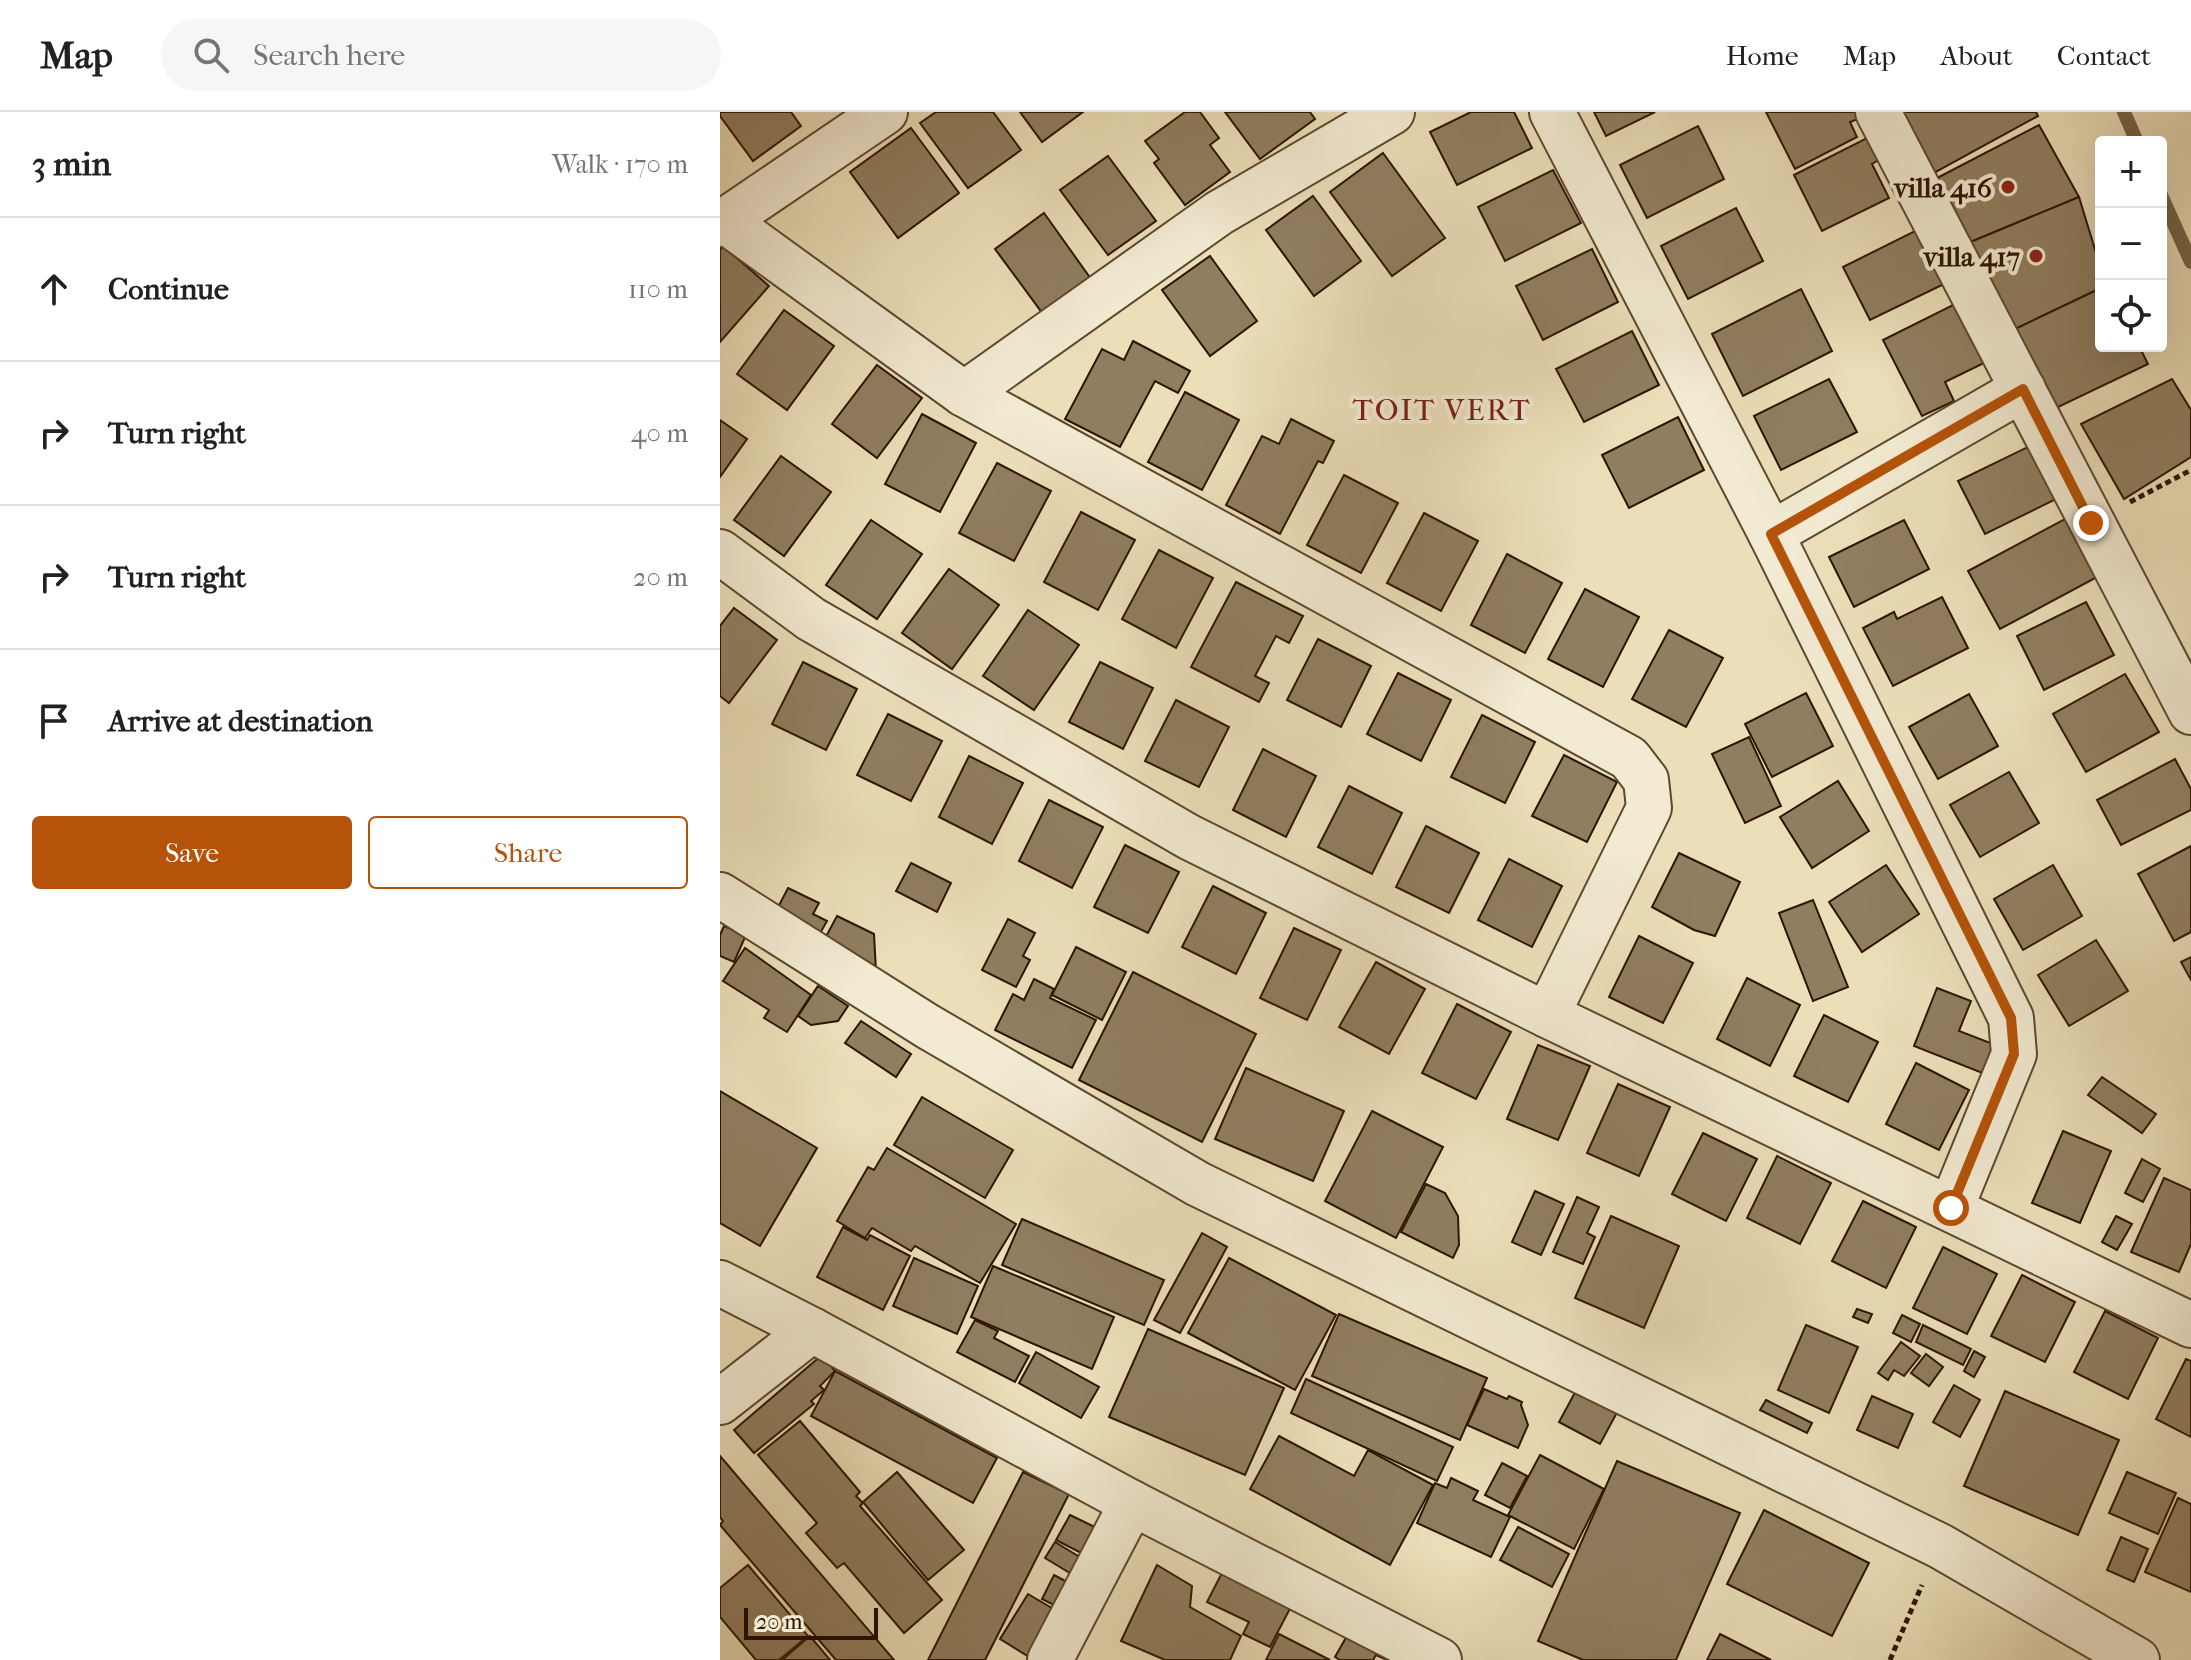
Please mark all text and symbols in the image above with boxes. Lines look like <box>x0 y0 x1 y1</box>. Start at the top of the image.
search box <box>161 19 721 91</box>
text: Map <box>40 33 113 78</box>
icon: search <box>189 33 233 77</box>
text: Search here <box>253 38 405 73</box>
text: Home <box>1726 39 1799 72</box>
text: Map <box>1843 39 1896 72</box>
text: About <box>1940 39 2013 72</box>
text: Contact <box>2057 39 2151 72</box>
map controls <box>2095 136 2167 352</box>
button: + <box>2095 136 2167 208</box>
text: 3 min <box>32 144 111 184</box>
text: Walk · 170 m <box>552 149 688 180</box>
place label: villa 416 <box>1893 171 1993 205</box>
marker: villa 416 <box>1999 178 2017 196</box>
button: − <box>2095 208 2167 280</box>
place label: villa 417 <box>1922 240 2020 274</box>
marker: villa 417 <box>2027 247 2045 265</box>
icon: ahead <box>32 267 76 311</box>
text: Continue <box>108 272 229 307</box>
text: 110 m <box>628 274 688 305</box>
button: locate <box>2095 280 2167 352</box>
district label: TOIT VERT <box>1353 393 1531 428</box>
icon: right <box>32 411 76 455</box>
text: Turn right <box>108 416 246 451</box>
text: 40 m <box>631 418 688 449</box>
route end <box>2073 505 2109 541</box>
icon: right <box>32 555 76 599</box>
text: Turn right <box>108 560 246 595</box>
text: 20 m <box>633 562 688 593</box>
icon: arrive <box>32 699 76 743</box>
text: Arrive at destination <box>108 704 373 739</box>
button: Save <box>32 816 352 889</box>
button: Share <box>368 816 688 889</box>
route start <box>1933 1190 1969 1226</box>
scale bar <box>744 1604 878 1640</box>
text: 20 m <box>756 1609 802 1635</box>

